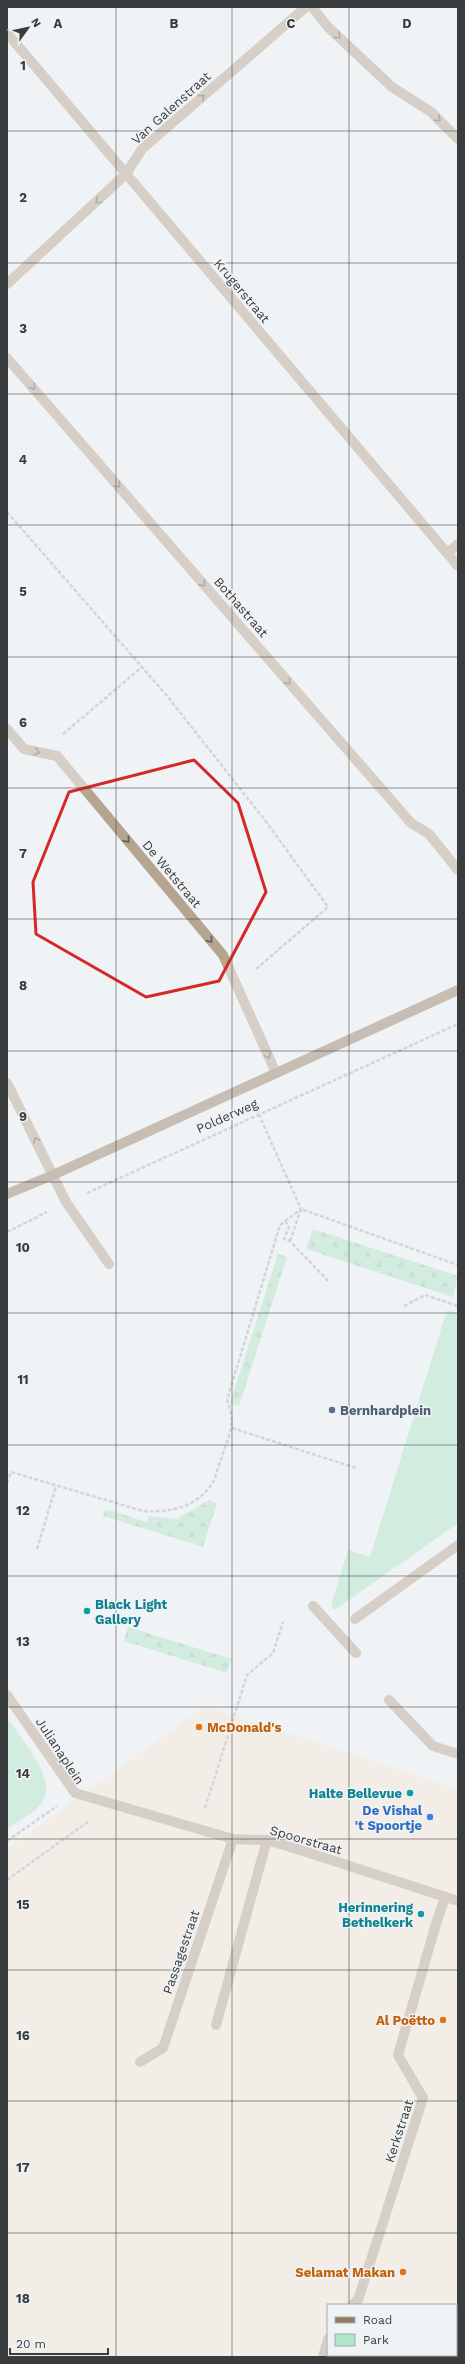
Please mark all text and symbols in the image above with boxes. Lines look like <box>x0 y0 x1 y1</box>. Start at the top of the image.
north arrow <box>8 8 48 48</box>
text: N <box>28 16 44 30</box>
text: A <box>54 16 63 31</box>
text: B <box>170 16 179 31</box>
text: C <box>287 16 296 31</box>
text: D <box>402 16 412 31</box>
one-way arrow <box>333 31 341 39</box>
text: 1 <box>20 58 26 73</box>
street label: Van Galenstraat <box>128 68 214 147</box>
one-way arrow <box>197 94 204 101</box>
one-way arrow <box>433 114 441 122</box>
text: 2 <box>19 190 27 205</box>
one-way arrow <box>95 196 102 203</box>
street label: Krugerstraat <box>211 256 273 326</box>
text: 3 <box>19 321 27 336</box>
one-way arrow <box>28 383 35 390</box>
text: 4 <box>19 452 28 467</box>
one-way arrow <box>113 481 120 488</box>
street label: Bothastraat <box>211 574 271 640</box>
one-way arrow <box>198 579 205 586</box>
text: 5 <box>19 584 27 599</box>
one-way arrow <box>284 677 291 684</box>
text: 6 <box>19 715 27 730</box>
one-way arrow <box>33 747 40 755</box>
one-way arrow <box>122 835 129 843</box>
street label: De Wetstraat <box>140 837 205 911</box>
text: 7 <box>19 846 27 861</box>
one-way arrow <box>205 935 212 943</box>
text: 8 <box>19 978 27 993</box>
one-way arrow <box>263 1051 271 1059</box>
street label: Polderweg <box>194 1096 260 1136</box>
text: 9 <box>19 1109 27 1124</box>
one-way arrow <box>33 1137 40 1145</box>
text: 10 <box>16 1240 30 1255</box>
text: 11 <box>17 1372 29 1387</box>
place label: Bernhardplein <box>340 1403 431 1418</box>
marker: Bernhardplein <box>327 1405 337 1415</box>
text: 12 <box>16 1503 30 1518</box>
place label: Black Light Gallery <box>95 1597 168 1627</box>
marker: Black Light Gallery <box>82 1606 92 1616</box>
text: 13 <box>16 1634 30 1649</box>
street label: Julianaplein <box>33 1715 87 1787</box>
place label: McDonald's <box>207 1720 281 1735</box>
marker: McDonald's <box>194 1722 204 1732</box>
text: 14 <box>16 1766 31 1781</box>
place label: Halte Bellevue <box>309 1786 402 1801</box>
marker: Halte Bellevue <box>405 1788 415 1798</box>
place label: De Vishal 't Spoortje <box>355 1803 423 1833</box>
marker: De Vishal 't Spoortje <box>425 1812 435 1822</box>
street label: Spoorstraat <box>268 1823 344 1858</box>
text: 15 <box>16 1897 30 1912</box>
place label: Herinnering Bethelkerk <box>338 1900 414 1930</box>
street label: Passagestraat <box>160 1907 203 1996</box>
marker: Herinnering Bethelkerk <box>416 1909 426 1919</box>
place label: Al Poëtto <box>376 2013 435 2028</box>
marker: Al Poëtto <box>438 2015 448 2025</box>
text: 16 <box>16 2028 30 2043</box>
street label: Kerkstraat <box>382 2097 416 2164</box>
text: 17 <box>16 2160 30 2175</box>
place label: Selamat Makan <box>295 2265 395 2280</box>
marker: Selamat Makan <box>398 2267 408 2277</box>
text: 18 <box>16 2291 30 2306</box>
legend <box>327 2304 457 2356</box>
text: Road <box>363 2313 392 2327</box>
scale bar <box>10 2330 108 2356</box>
text: Park <box>363 2333 389 2347</box>
text: 20 m <box>16 2337 46 2351</box>

